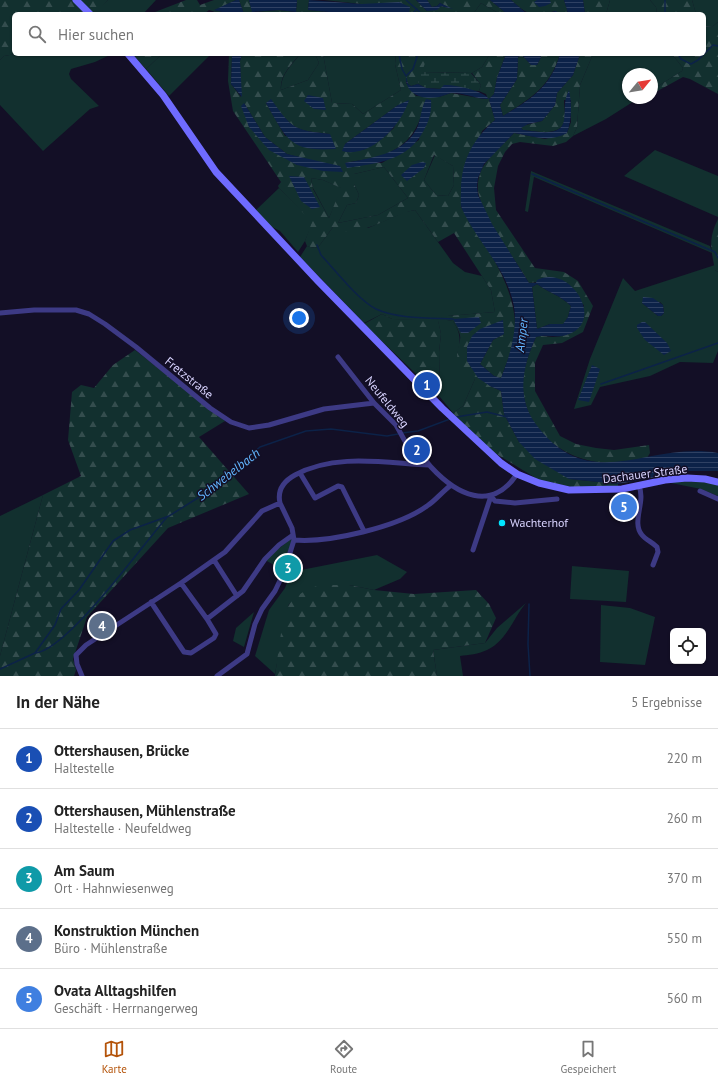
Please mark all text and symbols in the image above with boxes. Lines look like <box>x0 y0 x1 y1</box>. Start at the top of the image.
search box <box>12 12 706 56</box>
icon: search <box>26 23 48 45</box>
text: Hier suchen <box>58 25 134 44</box>
north arrow <box>622 68 658 104</box>
your location <box>289 308 309 328</box>
water label: Amper <box>511 316 532 354</box>
street label: Fretzstraße <box>162 353 217 402</box>
pin: 1 <box>414 370 440 400</box>
street label: Neufeldweg <box>362 373 413 430</box>
pin: 2 <box>404 435 430 465</box>
water label: Schwebelbach <box>193 444 263 504</box>
street label: Dachauer Straße <box>602 461 688 486</box>
pin: 5 <box>611 492 637 522</box>
place label: Wachterhof <box>510 515 569 530</box>
marker: Wachterhof <box>497 518 507 528</box>
pin: 3 <box>275 553 301 583</box>
pin: 4 <box>89 611 115 641</box>
map controls <box>670 628 706 664</box>
button: locate <box>670 628 706 664</box>
text: In der Nähe <box>16 691 100 713</box>
text: 5 Ergebnisse <box>631 694 702 711</box>
text: Ottershausen, Brücke <box>54 741 189 760</box>
text: 1 <box>25 750 33 767</box>
text: 220 m <box>667 750 702 767</box>
text: Haltestelle <box>54 760 114 777</box>
text: Ottershausen, Mühlenstraße <box>54 801 236 820</box>
text: 2 <box>25 810 33 827</box>
text: 260 m <box>667 810 702 827</box>
text: Haltestelle · Neufeldweg <box>54 820 191 837</box>
text: Am Saum <box>54 861 114 880</box>
text: 3 <box>25 870 33 887</box>
text: 370 m <box>667 870 702 887</box>
text: Ort · Hahnwiesenweg <box>54 880 174 897</box>
text: Konstruktion München <box>54 921 199 940</box>
text: 4 <box>25 930 33 947</box>
text: 550 m <box>667 930 702 947</box>
text: Büro · Mühlenstraße <box>54 940 167 957</box>
text: Ovata Alltagshilfen <box>54 981 177 1000</box>
text: 5 <box>25 990 33 1007</box>
text: 560 m <box>667 990 702 1007</box>
text: Geschäft · Herrnangerweg <box>54 1000 198 1017</box>
tab: Karte <box>102 1038 127 1076</box>
tab: Route <box>330 1038 357 1076</box>
tab: Gespeichert <box>560 1038 616 1076</box>

